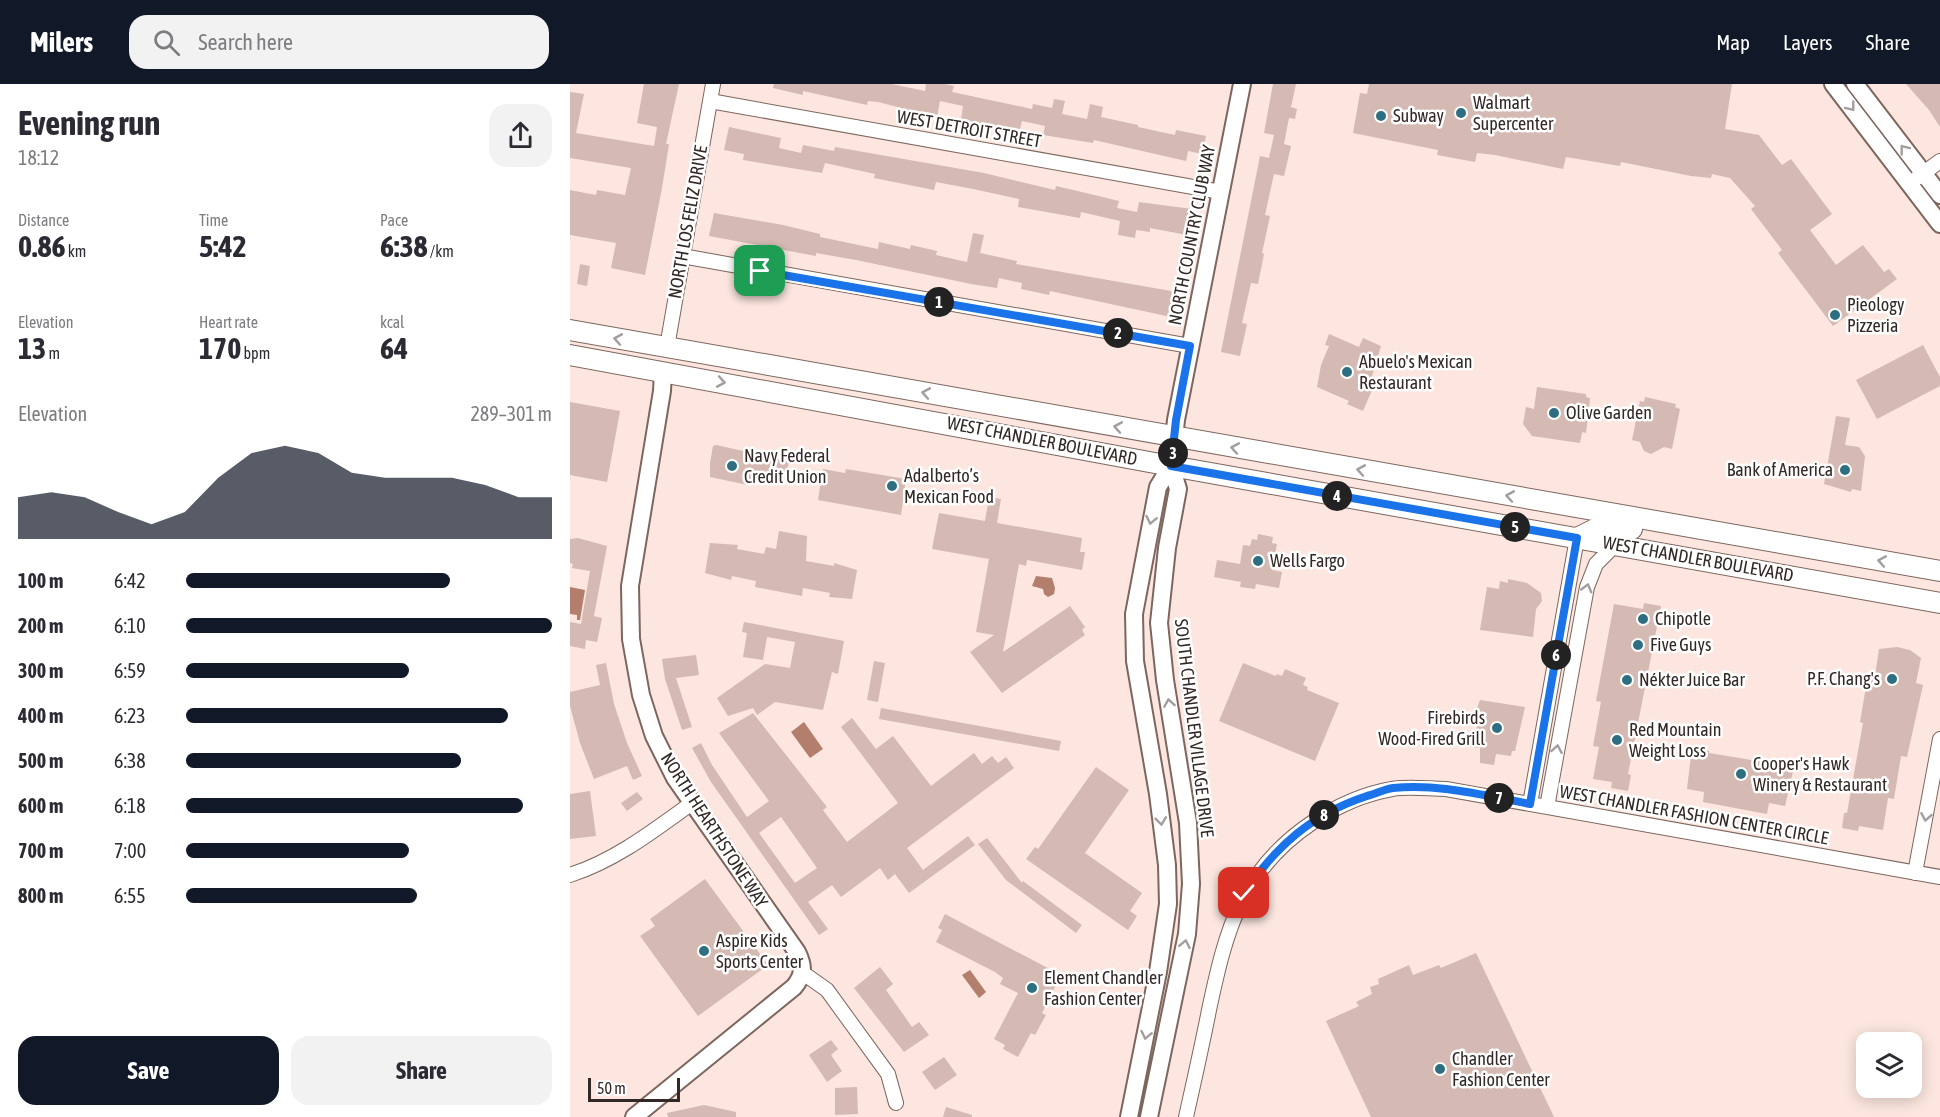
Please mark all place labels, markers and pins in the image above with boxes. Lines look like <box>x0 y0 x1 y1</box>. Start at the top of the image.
place label: Walmart Supercenter <box>1473 92 1554 134</box>
place label: Subway <box>1393 105 1444 126</box>
marker: Walmart Supercenter <box>1454 106 1468 120</box>
marker: Subway <box>1374 109 1388 123</box>
pin <box>734 245 785 296</box>
pin: 1 <box>924 287 954 317</box>
place label: Pieology Pizzeria <box>1847 294 1904 336</box>
marker: Pieology Pizzeria <box>1828 308 1842 322</box>
pin: 2 <box>1103 318 1133 348</box>
place label: Abuelo's Mexican Restaurant <box>1359 351 1473 393</box>
marker: Abuelo's Mexican Restaurant <box>1340 365 1354 379</box>
place label: Olive Garden <box>1566 402 1652 423</box>
marker: Olive Garden <box>1547 406 1561 420</box>
pin: 3 <box>1158 438 1188 468</box>
place label: Navy Federal Credit Union <box>744 445 830 487</box>
marker: Navy Federal Credit Union <box>725 459 739 473</box>
place label: Bank of America <box>1727 459 1833 480</box>
marker: Bank of America <box>1838 463 1852 477</box>
place label: Adalberto’s Mexican Food <box>904 465 994 507</box>
marker: Adalberto’s Mexican Food <box>885 479 899 493</box>
pin: 4 <box>1322 481 1352 511</box>
pin: 5 <box>1500 512 1530 542</box>
place label: Wells Fargo <box>1270 550 1345 571</box>
marker: Wells Fargo <box>1251 554 1265 568</box>
place label: Chipotle <box>1655 608 1711 629</box>
marker: Chipotle <box>1636 612 1650 626</box>
place label: Five Guys <box>1650 634 1711 655</box>
marker: Five Guys <box>1631 638 1645 652</box>
pin: 6 <box>1541 640 1571 670</box>
place label: P.F. Chang's <box>1807 668 1880 689</box>
place label: Nékter Juice Bar <box>1639 669 1745 690</box>
marker: P.F. Chang's <box>1885 672 1899 686</box>
marker: Nékter Juice Bar <box>1620 673 1634 687</box>
place label: Firebirds Wood-Fired Grill <box>1378 707 1485 749</box>
place label: Red Mountain Weight Loss <box>1629 719 1721 761</box>
marker: Firebirds Wood-Fired Grill <box>1490 721 1504 735</box>
marker: Red Mountain Weight Loss <box>1610 733 1624 747</box>
place label: Cooper's Hawk Winery & Restaurant <box>1753 753 1887 795</box>
marker: Cooper's Hawk Winery & Restaurant <box>1734 767 1748 781</box>
pin: 7 <box>1484 783 1514 813</box>
pin: 8 <box>1309 800 1339 830</box>
pin <box>1218 867 1269 918</box>
place label: Aspire Kids Sports Center <box>716 930 804 972</box>
marker: Aspire Kids Sports Center <box>697 944 711 958</box>
place label: Element Chandler Fashion Center <box>1044 967 1163 1009</box>
marker: Element Chandler Fashion Center <box>1025 981 1039 995</box>
place label: Chandler Fashion Center <box>1452 1048 1550 1090</box>
marker: Chandler Fashion Center <box>1433 1062 1447 1076</box>

